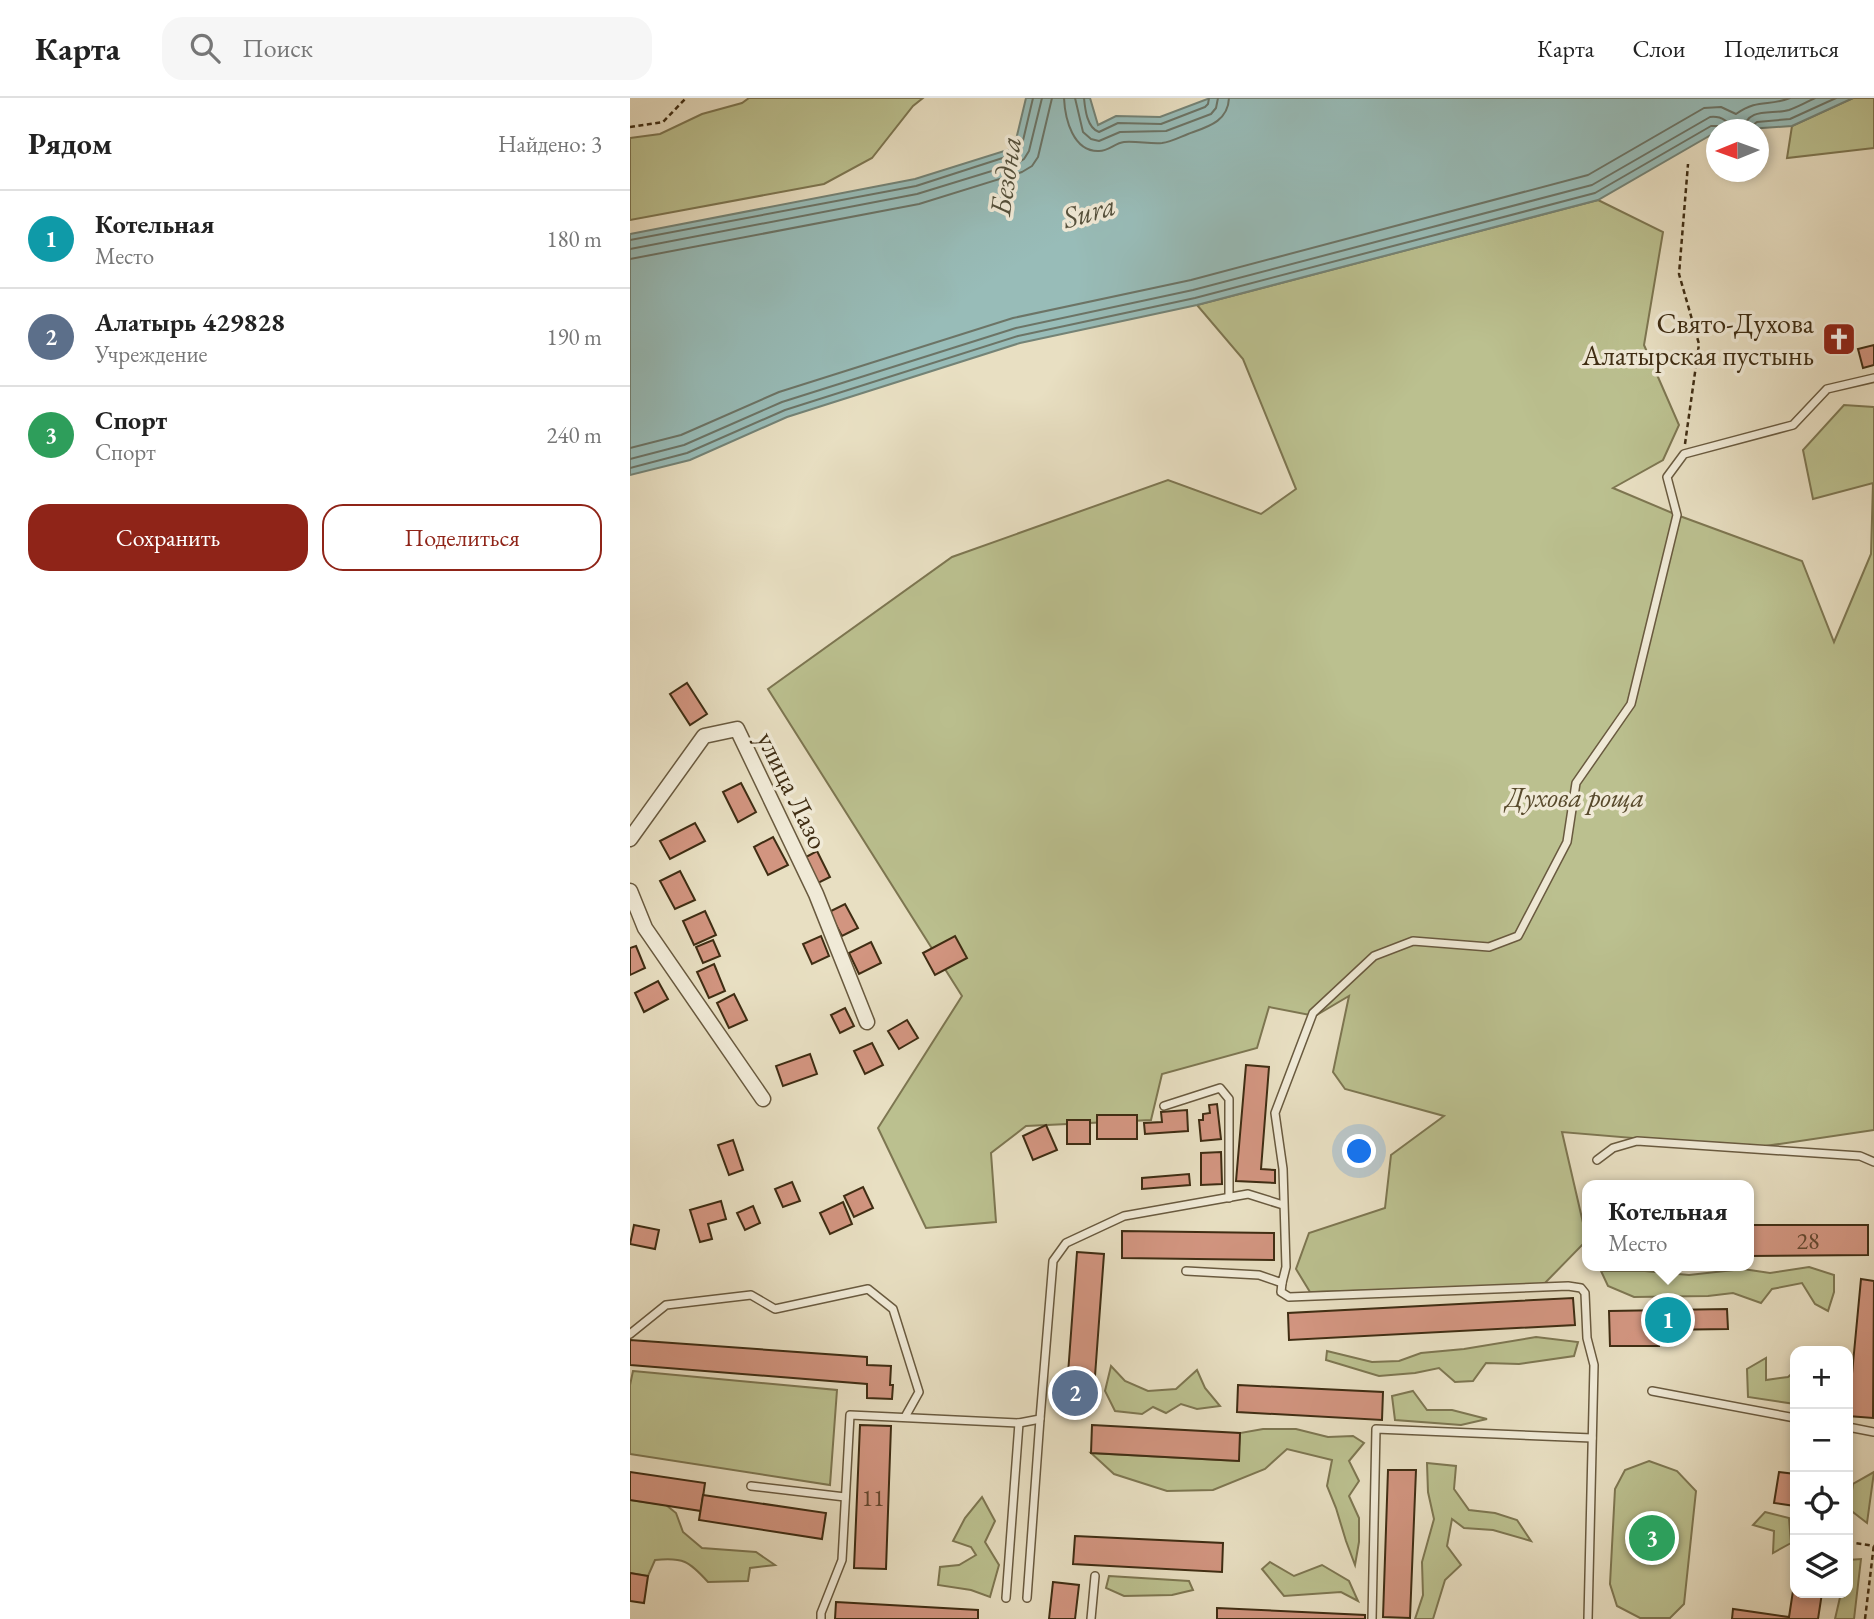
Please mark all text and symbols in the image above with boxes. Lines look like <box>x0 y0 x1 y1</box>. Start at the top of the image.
search box <box>162 17 652 80</box>
text: Карта <box>35 27 120 70</box>
icon: search <box>186 29 224 67</box>
text: Поиск <box>242 31 313 65</box>
text: Карта <box>1537 33 1594 64</box>
text: Слои <box>1632 33 1686 64</box>
text: Поделиться <box>1724 33 1839 64</box>
north arrow <box>1706 119 1769 182</box>
text: Рядом <box>28 124 112 163</box>
text: Найдено: 3 <box>498 129 602 159</box>
water label: Бездна <box>980 134 1030 219</box>
water label: Sura <box>1057 185 1120 237</box>
text: Котельная <box>95 207 214 241</box>
text: 1 <box>45 224 57 254</box>
text: 180 m <box>546 224 602 254</box>
text: Место <box>95 241 154 271</box>
text: Алатырь 429828 <box>95 305 285 339</box>
place label: Свято-Духова Алатырская пустынь <box>1581 305 1815 373</box>
church icon: Свято-Духова Алатырская пустынь <box>1820 320 1858 358</box>
text: 2 <box>45 322 57 352</box>
text: 190 m <box>546 322 602 352</box>
text: Учреждение <box>95 339 208 369</box>
text: Спорт <box>95 403 167 437</box>
text: 3 <box>45 420 57 450</box>
text: 240 m <box>546 420 602 450</box>
text: Спорт <box>95 437 156 467</box>
button: Сохранить <box>28 504 308 571</box>
button: Поделиться <box>322 504 602 571</box>
street label: улица Лазо <box>749 725 837 855</box>
park label: Духова роща <box>1504 779 1644 815</box>
your location <box>1342 1134 1376 1168</box>
popup <box>1582 1180 1754 1271</box>
text: Котельная <box>1608 1194 1728 1228</box>
house number: 28 <box>1796 1225 1820 1256</box>
text: Место <box>1608 1228 1668 1258</box>
pin: 1 <box>1645 1294 1691 1346</box>
map controls <box>1790 1346 1853 1598</box>
button: + <box>1790 1346 1853 1409</box>
pin: 2 <box>1052 1367 1098 1419</box>
button: − <box>1790 1409 1853 1472</box>
button: locate <box>1790 1472 1853 1535</box>
house number: 11 <box>861 1482 885 1513</box>
pin: 3 <box>1629 1512 1675 1564</box>
button: layers <box>1790 1535 1853 1598</box>

